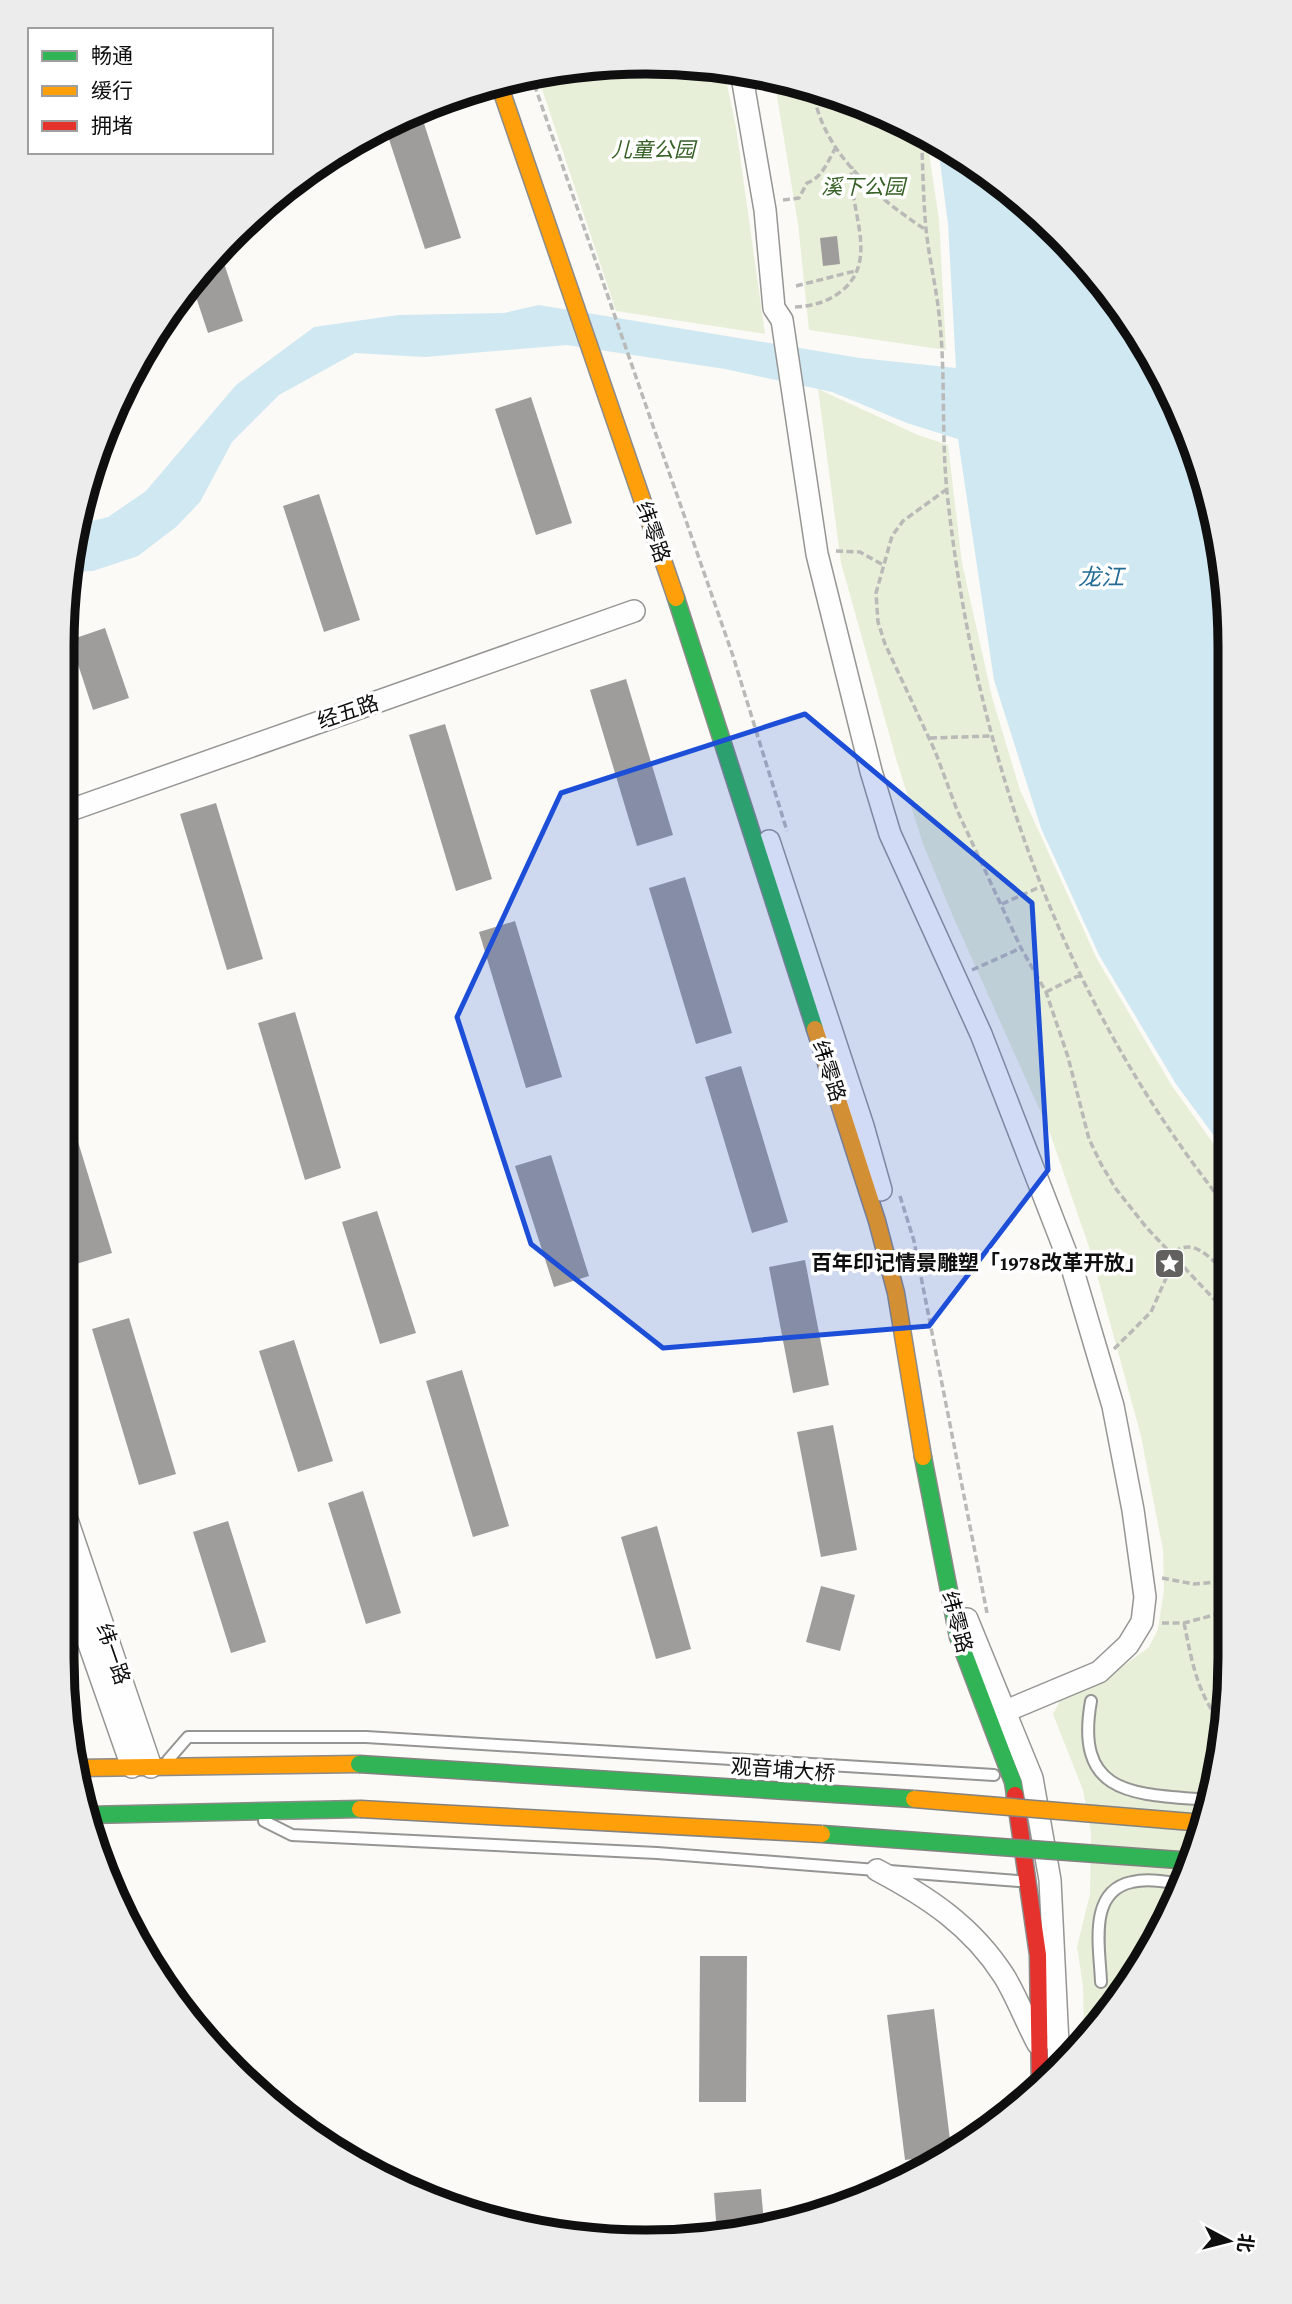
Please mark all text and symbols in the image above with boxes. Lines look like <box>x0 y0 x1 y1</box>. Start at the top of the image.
legend <box>28 28 273 154</box>
text: 畅通 <box>91 44 133 68</box>
text: 缓行 <box>91 79 133 103</box>
text: 拥堵 <box>91 114 133 138</box>
park label: 儿童公园 <box>611 138 698 162</box>
park label: 溪下公园 <box>821 175 908 199</box>
street label: 纬零路 <box>631 498 675 566</box>
water label: 龙江 <box>1078 564 1127 590</box>
street label: 经五路 <box>314 690 382 734</box>
street label: 纬零路 <box>808 1037 850 1105</box>
place icon: 百年印记情景雕塑「1978改革开放」 <box>1152 1246 1186 1280</box>
place label: 百年印记情景雕塑「1978改革开放」 <box>811 1251 1146 1275</box>
street label: 纬零路 <box>937 1588 977 1656</box>
street label: 纬一路 <box>91 1620 135 1688</box>
street label: 观音埔大桥 <box>730 1754 836 1786</box>
north arrow <box>1194 2206 1264 2276</box>
text: 北 <box>1234 2232 1257 2254</box>

